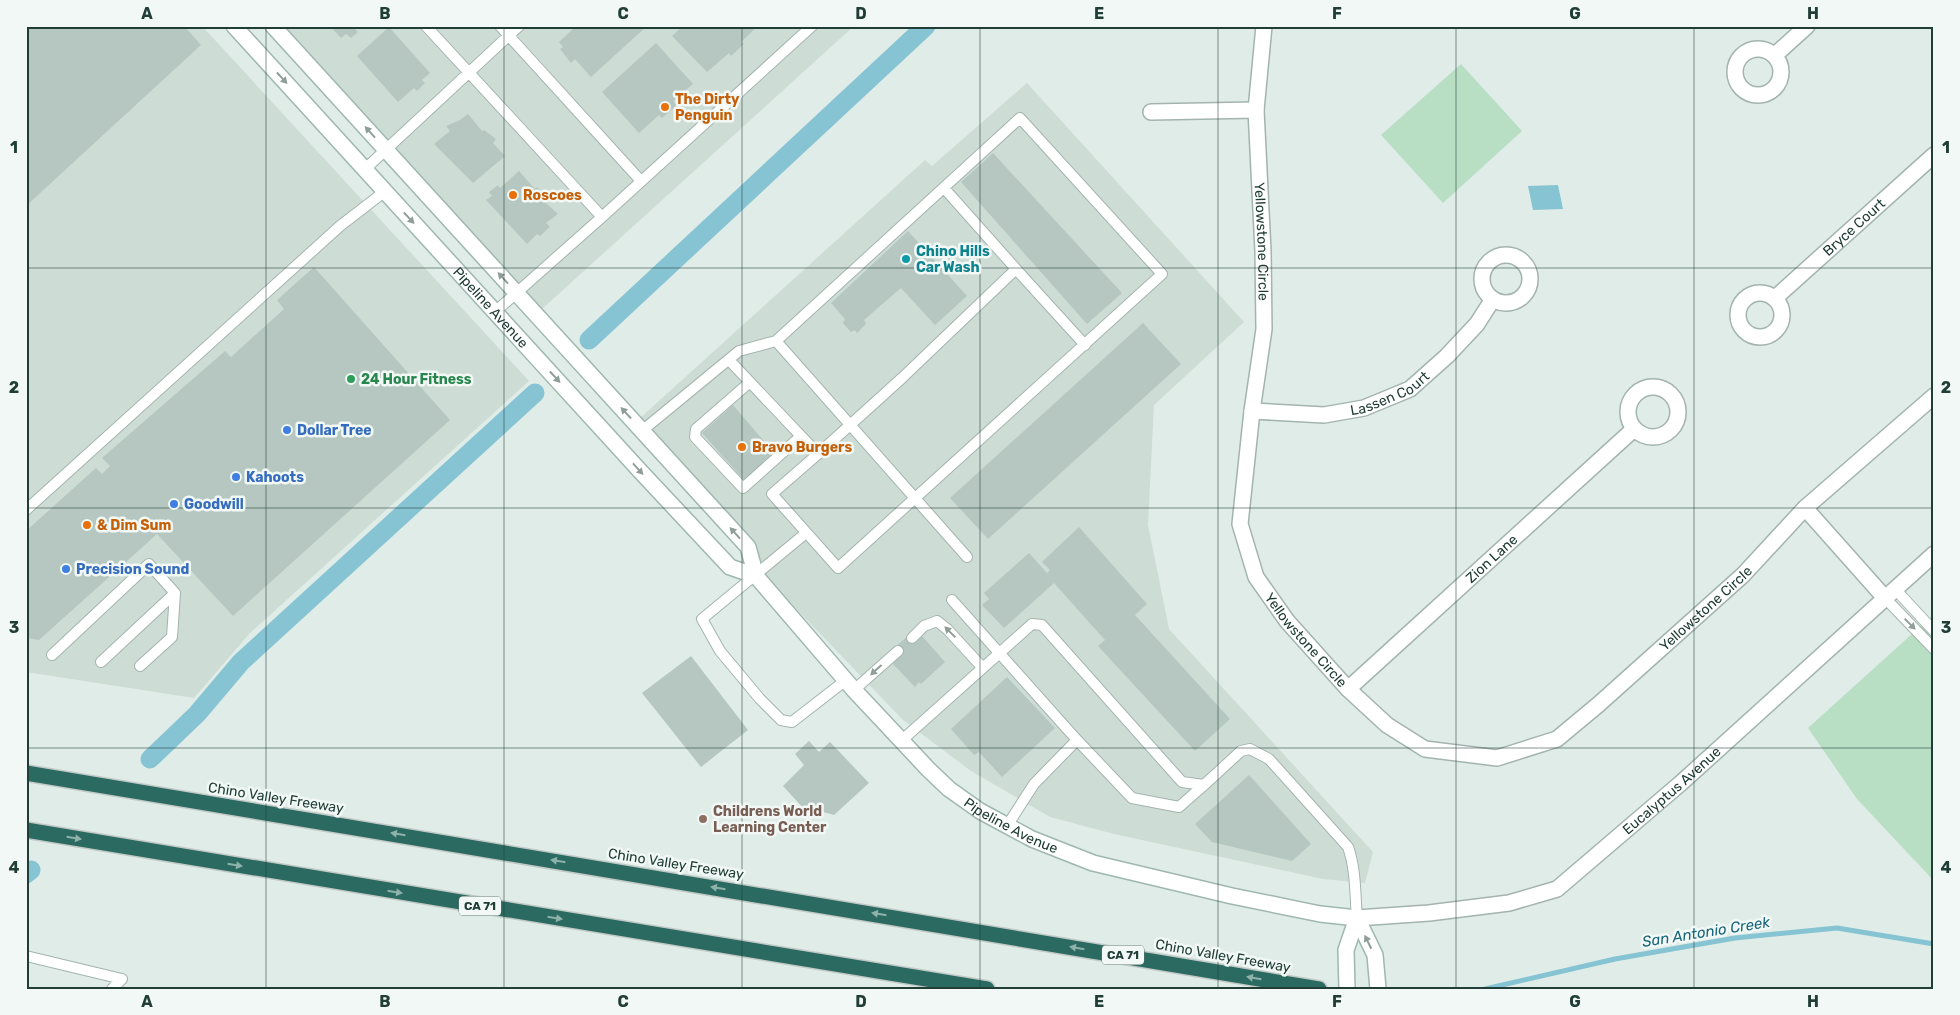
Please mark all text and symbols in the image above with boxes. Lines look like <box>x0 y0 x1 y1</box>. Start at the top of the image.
text: A <box>141 4 153 23</box>
text: B <box>379 4 391 23</box>
text: C <box>617 4 629 23</box>
text: D <box>855 4 867 23</box>
text: E <box>1094 4 1104 23</box>
text: F <box>1332 4 1342 23</box>
text: G <box>1569 4 1581 23</box>
text: H <box>1807 4 1819 23</box>
one-way arrow <box>276 72 288 84</box>
place label: The Dirty Penguin <box>675 91 740 124</box>
marker: The Dirty Penguin <box>659 101 671 113</box>
one-way arrow <box>364 127 376 139</box>
text: 1 <box>10 138 18 157</box>
text: 1 <box>1942 138 1950 157</box>
street label: Yellowstone Circle <box>1251 182 1272 301</box>
place label: Roscoes <box>523 187 582 204</box>
marker: Roscoes <box>507 189 519 201</box>
street label: Bryce Court <box>1819 194 1889 259</box>
one-way arrow <box>403 212 415 224</box>
place label: Chino Hills Car Wash <box>916 243 990 276</box>
marker: Chino Hills Car Wash <box>900 253 912 265</box>
street label: Pipeline Avenue <box>450 263 532 352</box>
one-way arrow <box>497 273 509 285</box>
street label: Lassen Court <box>1349 367 1433 419</box>
place label: 24 Hour Fitness <box>361 371 472 388</box>
one-way arrow <box>549 371 561 383</box>
marker: 24 Hour Fitness <box>345 373 357 385</box>
text: 2 <box>9 378 19 397</box>
text: 2 <box>1941 378 1951 397</box>
one-way arrow <box>620 407 632 419</box>
place label: Dollar Tree <box>297 422 372 439</box>
marker: Dollar Tree <box>281 424 293 436</box>
place label: Bravo Burgers <box>752 439 852 456</box>
marker: Bravo Burgers <box>736 441 748 453</box>
one-way arrow <box>633 462 644 475</box>
place label: Kahoots <box>246 469 304 486</box>
marker: Kahoots <box>230 471 242 483</box>
place label: Goodwill <box>184 496 244 513</box>
marker: Goodwill <box>168 498 180 510</box>
place label: & Dim Sum <box>97 517 171 534</box>
marker: & Dim Sum <box>81 519 93 531</box>
one-way arrow <box>729 528 741 540</box>
street label: Zion Lane <box>1462 531 1521 586</box>
place label: Precision Sound <box>76 561 189 578</box>
street label: Yellowstone Circle <box>1656 562 1756 654</box>
marker: Precision Sound <box>60 563 72 575</box>
street label: Yellowstone Circle <box>1261 589 1351 691</box>
one-way arrow <box>1904 617 1916 629</box>
text: 3 <box>9 618 19 637</box>
text: 3 <box>1941 618 1951 637</box>
one-way arrow <box>944 626 956 638</box>
one-way arrow <box>870 664 882 676</box>
street label: Eucalyptus Avenue <box>1619 743 1724 838</box>
street label: Chino Valley Freeway <box>207 779 345 817</box>
street label: Pipeline Avenue <box>961 794 1061 857</box>
place label: Childrens World Learning Center <box>713 803 827 836</box>
marker: Childrens World Learning Center <box>697 813 709 825</box>
one-way arrow <box>389 830 405 838</box>
one-way arrow <box>67 835 83 843</box>
street label: Chino Valley Freeway <box>607 845 745 883</box>
one-way arrow <box>550 857 566 865</box>
text: 4 <box>9 858 20 877</box>
text: 4 <box>1941 858 1952 877</box>
one-way arrow <box>227 861 243 869</box>
one-way arrow <box>710 883 726 891</box>
one-way arrow <box>387 888 403 896</box>
road number: CA 71 <box>459 896 501 916</box>
one-way arrow <box>870 910 886 918</box>
water label: San Antonio Creek <box>1641 913 1771 951</box>
one-way arrow <box>548 915 564 923</box>
one-way arrow <box>1364 934 1372 949</box>
street label: Chino Valley Freeway <box>1154 936 1292 976</box>
one-way arrow <box>1068 943 1084 951</box>
road number: CA 71 <box>1102 946 1144 964</box>
one-way arrow <box>1246 973 1262 981</box>
text: A <box>141 992 153 1011</box>
text: B <box>379 992 391 1011</box>
text: C <box>617 992 629 1011</box>
text: D <box>855 992 867 1011</box>
text: E <box>1094 992 1104 1011</box>
text: F <box>1332 992 1342 1011</box>
text: G <box>1569 992 1581 1011</box>
text: H <box>1807 992 1819 1011</box>

